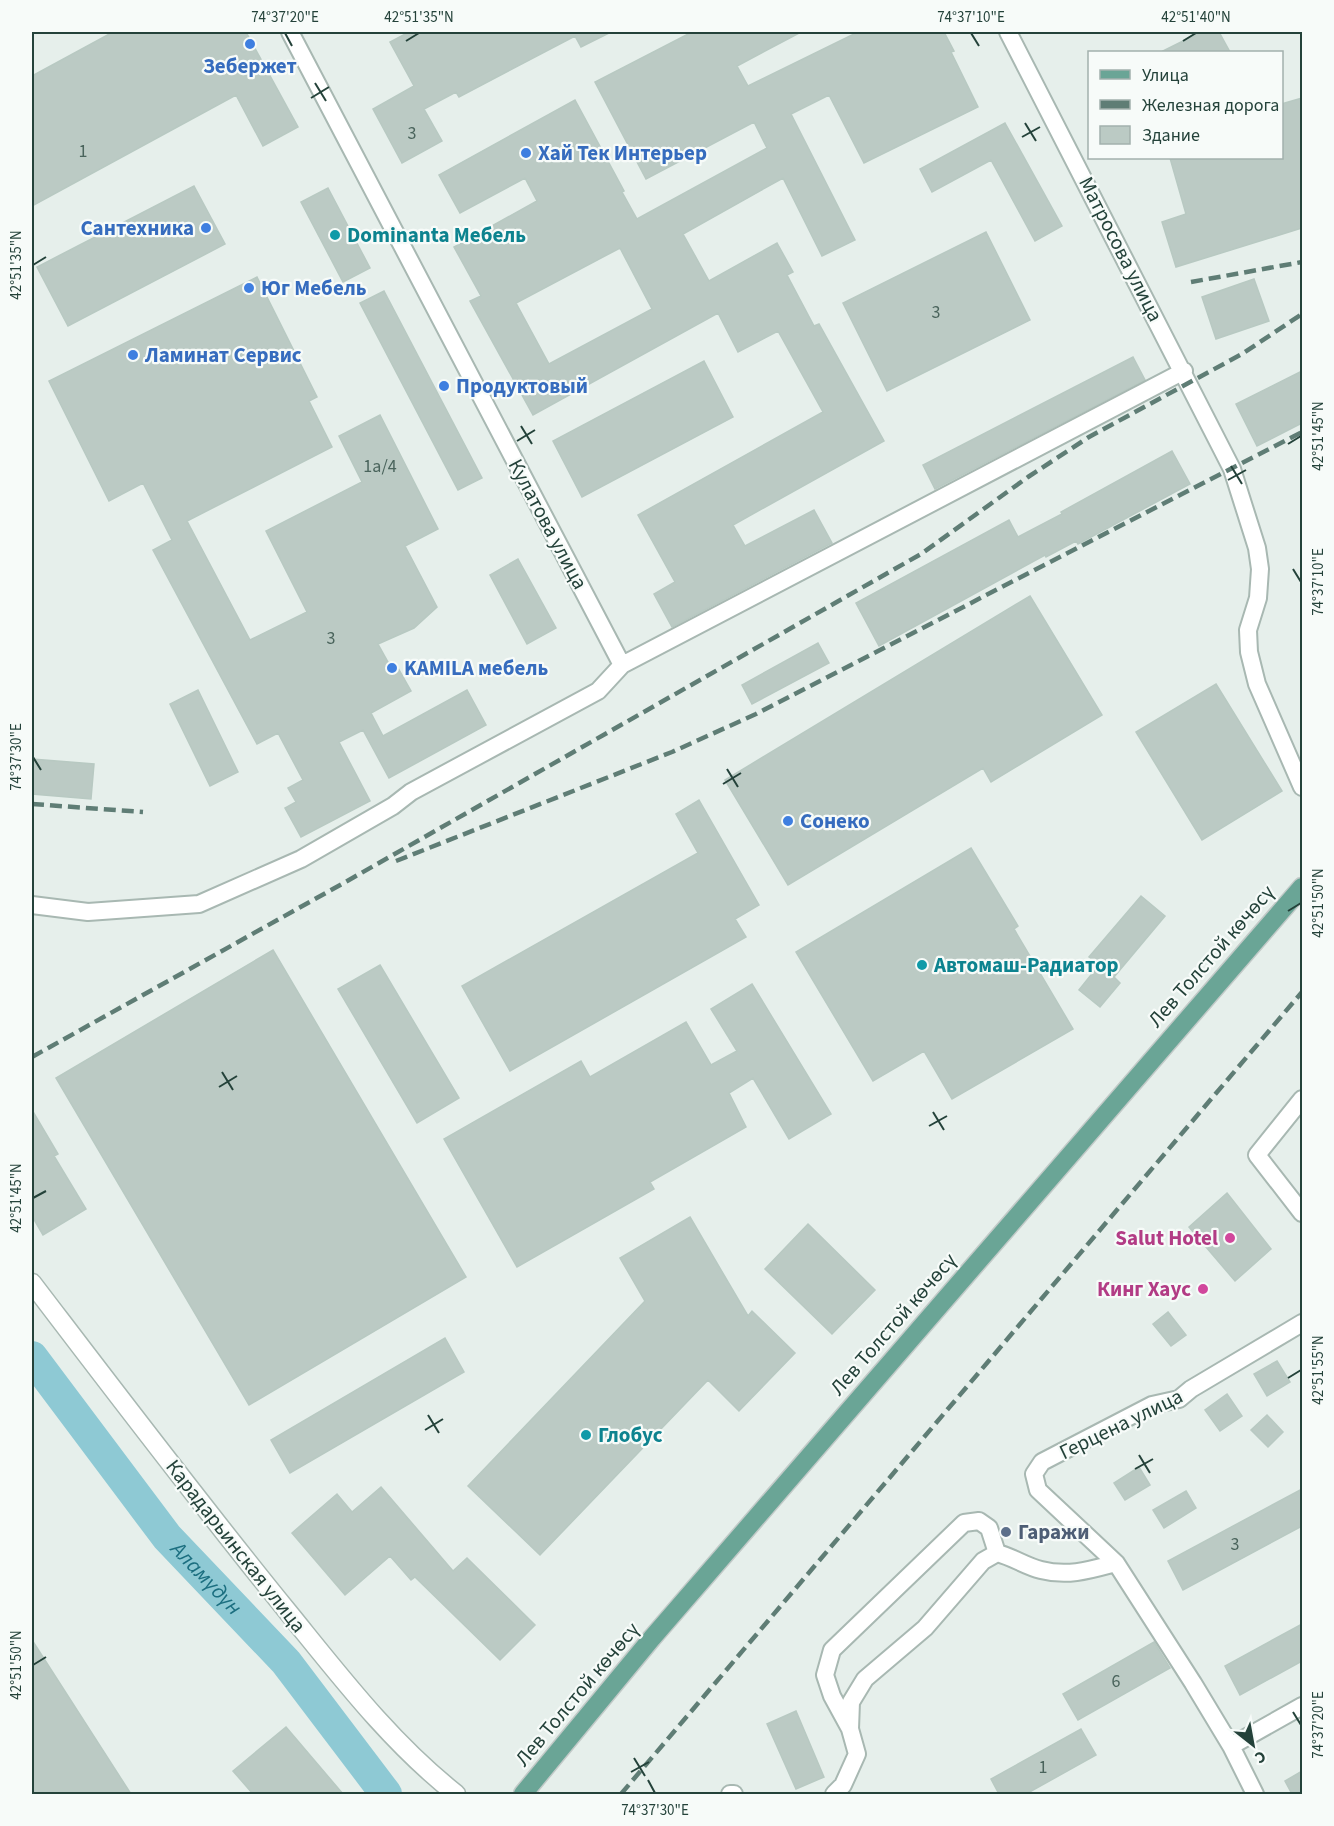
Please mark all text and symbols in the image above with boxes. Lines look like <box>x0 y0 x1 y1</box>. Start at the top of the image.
text: 74°37'20"E <box>251 7 319 28</box>
text: 42°51'35"N <box>384 7 454 28</box>
text: 74°37'10"E <box>937 7 1005 28</box>
text: 42°51'40"N <box>1161 7 1231 28</box>
marker: Зебержет <box>243 37 257 51</box>
place label: Зебержет <box>203 51 297 81</box>
legend <box>1088 51 1283 159</box>
text: Улица <box>1142 63 1189 88</box>
text: Железная дорога <box>1142 93 1279 118</box>
house number: 3 <box>408 121 417 146</box>
text: Здание <box>1142 123 1200 148</box>
place label: Хай Тек Интерьер <box>538 138 707 168</box>
house number: 1 <box>79 139 87 164</box>
marker: Хай Тек Интерьер <box>519 146 533 160</box>
street label: Матросова улица <box>1071 171 1171 327</box>
place label: Сантехника <box>80 213 194 243</box>
place label: Dominanta Мебель <box>347 220 526 250</box>
marker: Сантехника <box>199 221 213 235</box>
marker: Dominanta Мебель <box>328 228 342 242</box>
text: 42°51'35"N <box>6 230 27 300</box>
place label: Юг Мебель <box>261 273 367 303</box>
marker: Юг Мебель <box>242 281 256 295</box>
house number: 3 <box>932 300 941 325</box>
place label: Ламинат Сервис <box>144 340 302 370</box>
marker: Ламинат Сервис <box>126 348 140 362</box>
place label: Продуктовый <box>456 371 588 401</box>
marker: Продуктовый <box>437 379 451 393</box>
text: 42°51'45"N <box>1308 401 1329 471</box>
street label: Кулатова улица <box>501 453 595 595</box>
house number: 1а/4 <box>363 454 397 479</box>
text: 74°37'10"E <box>1308 548 1329 616</box>
house number: 3 <box>327 626 336 651</box>
place label: KAMILA мебель <box>404 653 548 683</box>
marker: KAMILA мебель <box>385 661 399 675</box>
text: 74°37'30"E <box>6 723 27 791</box>
place label: Сонеко <box>800 806 870 836</box>
marker: Сонеко <box>781 814 795 828</box>
text: 42°51'50"N <box>1308 868 1329 938</box>
street label: Лев Толстой көчөсү <box>1141 878 1282 1034</box>
place label: Автомаш-Радиатор <box>933 950 1119 980</box>
marker: Автомаш-Радиатор <box>915 958 929 972</box>
text: 42°51'45"N <box>6 1163 27 1233</box>
place label: Salut Hotel <box>1115 1223 1218 1253</box>
marker: Salut Hotel <box>1223 1231 1237 1245</box>
street label: Лев Толстой көчөсү <box>823 1246 964 1402</box>
place label: Кинг Хаус <box>1097 1274 1191 1304</box>
marker: Кинг Хаус <box>1196 1282 1210 1296</box>
text: 42°51'55"N <box>1308 1335 1329 1405</box>
street label: Герцена улица <box>1054 1381 1188 1467</box>
place label: Глобус <box>598 1420 663 1450</box>
marker: Глобус <box>579 1428 593 1442</box>
street label: Карадарьинская улица <box>159 1453 313 1639</box>
place label: Гаражи <box>1018 1517 1089 1547</box>
marker: Гаражи <box>999 1525 1013 1539</box>
house number: 3 <box>1231 1532 1240 1557</box>
water label: Аламүдүн <box>162 1533 250 1623</box>
street label: Лев Толстой көчөсү <box>508 1615 647 1773</box>
text: 42°51'50"N <box>6 1630 27 1700</box>
house number: 6 <box>1112 1669 1121 1694</box>
text: 74°37'20"E <box>1308 1691 1329 1759</box>
north arrow <box>1223 1715 1283 1775</box>
text: С <box>1251 1745 1270 1769</box>
house number: 1 <box>1039 1755 1047 1780</box>
text: 74°37'30"E <box>621 1800 689 1821</box>

